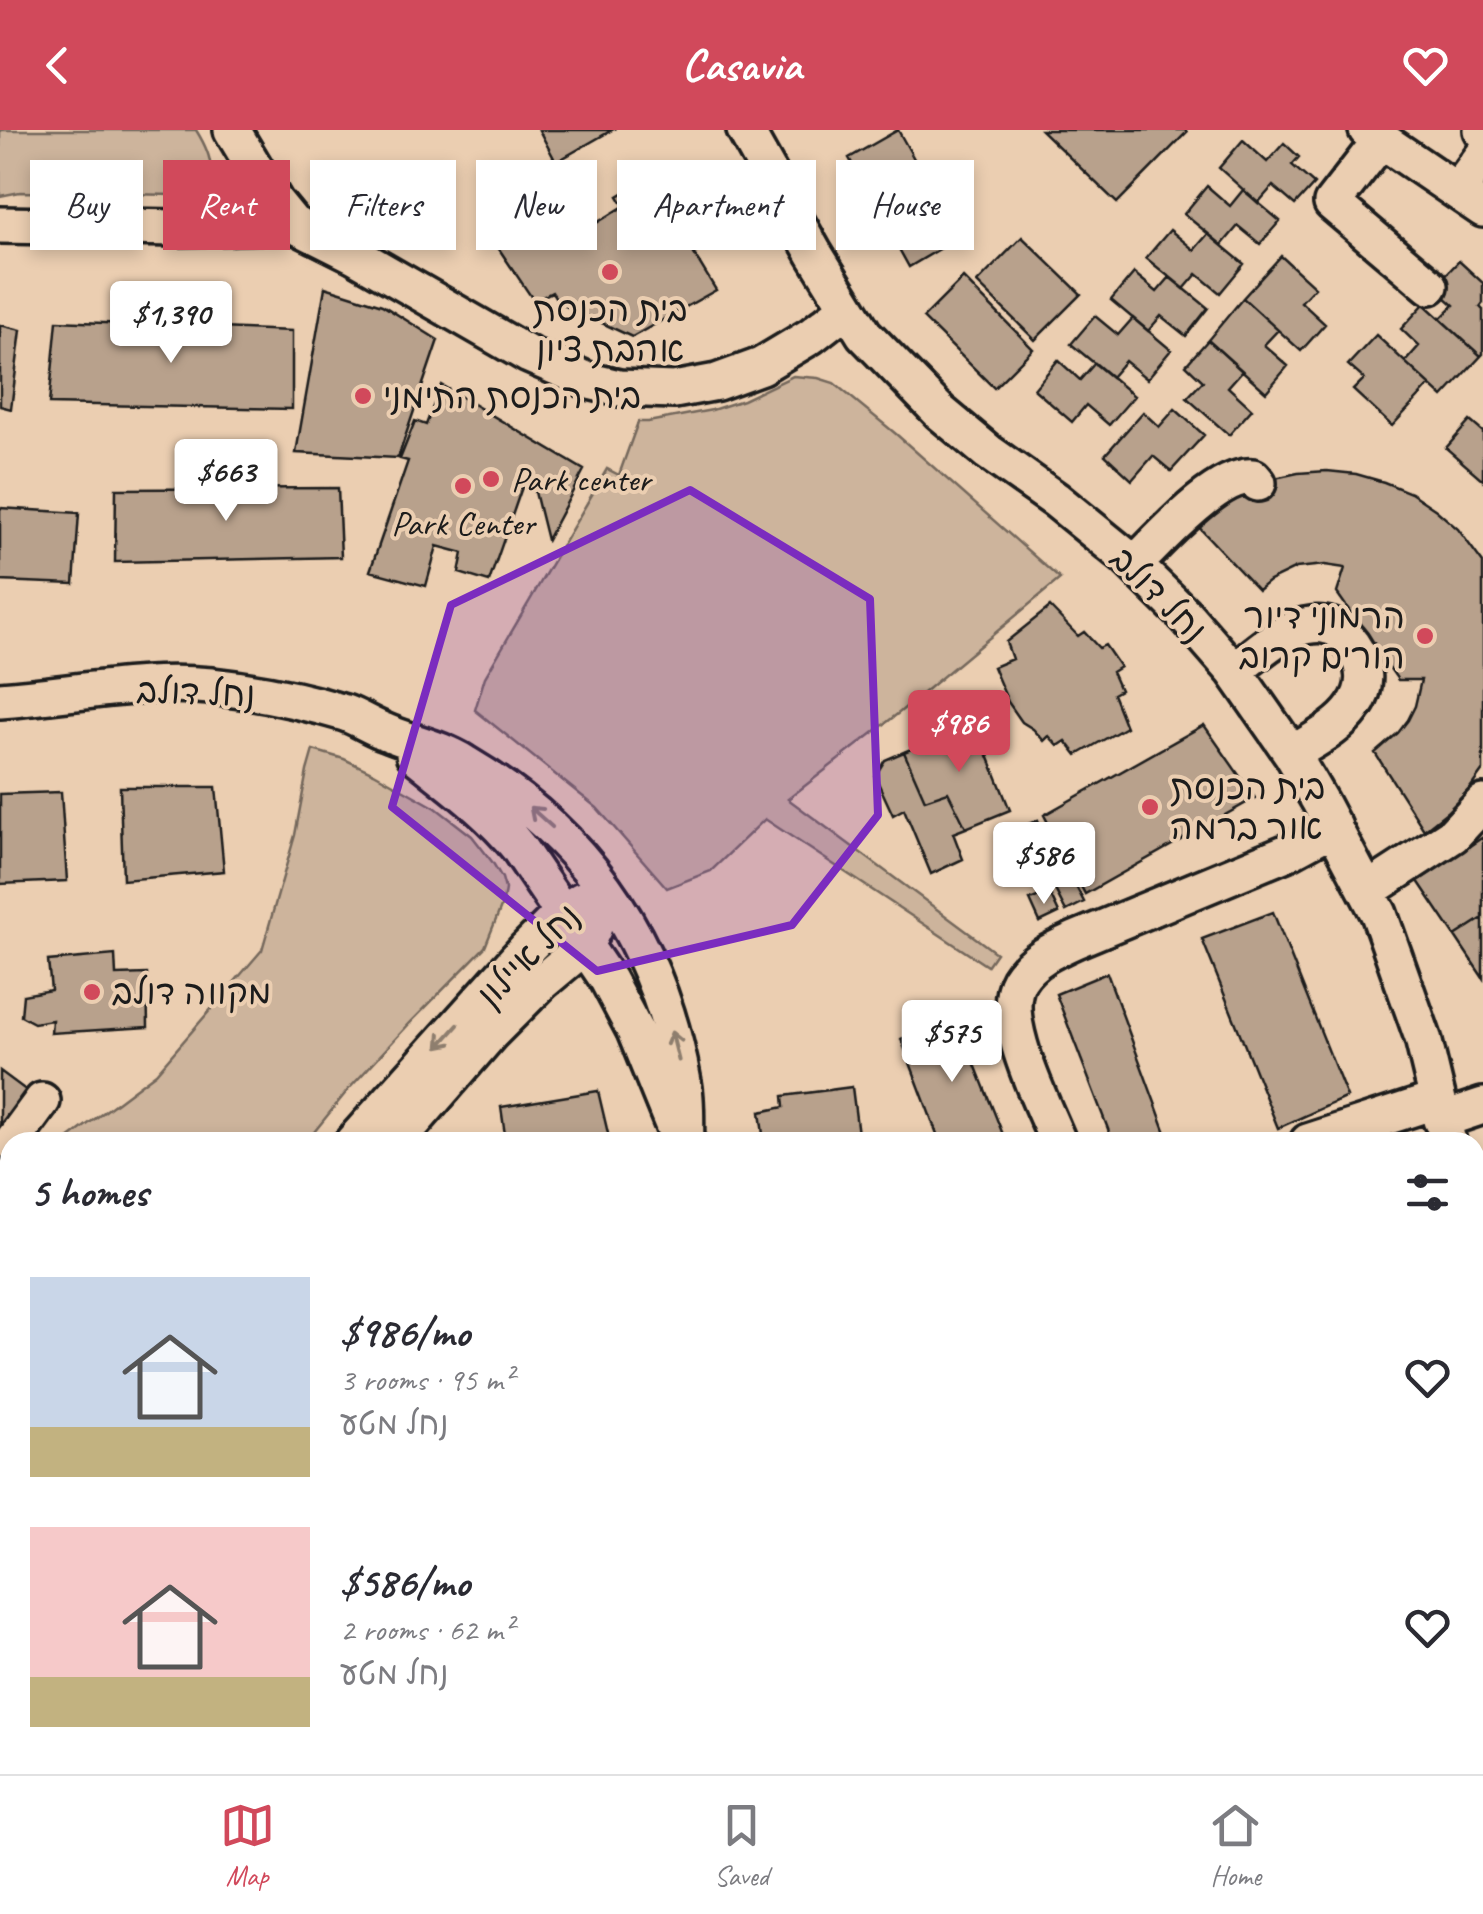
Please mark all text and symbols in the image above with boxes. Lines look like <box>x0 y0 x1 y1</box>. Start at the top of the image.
text: Casavia <box>682 37 801 94</box>
icon: back <box>30 38 85 93</box>
icon: heart <box>1398 38 1453 93</box>
chip: Buy <box>30 160 143 250</box>
chip: Rent <box>163 160 290 250</box>
chip: Filters <box>310 160 456 250</box>
chip: New <box>476 160 597 250</box>
chip: Apartment <box>617 160 816 250</box>
chip: House <box>836 160 974 250</box>
marker: בית הכנסת אהבת ציון <box>599 261 621 283</box>
pin: $1,390 <box>90 281 252 366</box>
place label: בית הכנסת אהבת ציון <box>532 287 688 372</box>
text: $1,390 <box>132 293 210 334</box>
place label: בית הכנסת התימני <box>383 374 641 419</box>
marker: בית הכנסת התימני <box>352 385 374 407</box>
pin: $663 <box>167 439 285 524</box>
text: $663 <box>197 451 255 492</box>
place label: Park center <box>511 457 653 502</box>
marker: Park center <box>480 468 502 490</box>
marker: Park Center <box>452 475 474 497</box>
place label: Park Center <box>391 501 537 546</box>
street label: נחל דולב <box>1101 536 1217 652</box>
place label: הרמוני דיור הורים קרוב <box>1239 594 1405 679</box>
marker: הרמוני דיור הורים קרוב <box>1414 625 1436 647</box>
street label: נחל דולב <box>136 668 256 717</box>
pin: $986 <box>900 690 1018 775</box>
text: $986 <box>930 702 988 743</box>
place label: בית הכנסת אור ברמה <box>1170 765 1325 850</box>
marker: בית הכנסת אור ברמה <box>1139 796 1161 818</box>
one-way arrow <box>529 806 554 829</box>
pin: $586 <box>985 822 1103 907</box>
text: $586 <box>1015 834 1073 875</box>
street label: נחל איילון <box>467 894 590 1017</box>
place label: מקווה דולב <box>112 970 272 1015</box>
marker: מקווה דולב <box>81 981 103 1003</box>
pin: $575 <box>893 1000 1011 1085</box>
text: $575 <box>924 1012 980 1053</box>
one-way arrow <box>437 1023 460 1048</box>
one-way arrow <box>665 1031 683 1063</box>
icon: filters <box>1400 1165 1455 1220</box>
text: 5 homes <box>30 1166 148 1219</box>
text: $986/mo <box>340 1306 470 1359</box>
icon: home <box>110 1317 230 1437</box>
icon: heart <box>1400 1350 1455 1405</box>
text: 3 rooms · 95 m² <box>340 1359 513 1400</box>
text: נחל מטע <box>340 1403 449 1444</box>
text: $586/mo <box>340 1556 470 1609</box>
icon: home <box>110 1567 230 1687</box>
icon: heart <box>1400 1600 1455 1655</box>
text: 2 rooms · 62 m² <box>340 1609 513 1650</box>
text: נחל מטע <box>340 1653 449 1694</box>
tab: Map <box>220 1798 275 1893</box>
tab: Saved <box>714 1798 769 1893</box>
tab: Home <box>1208 1798 1263 1893</box>

